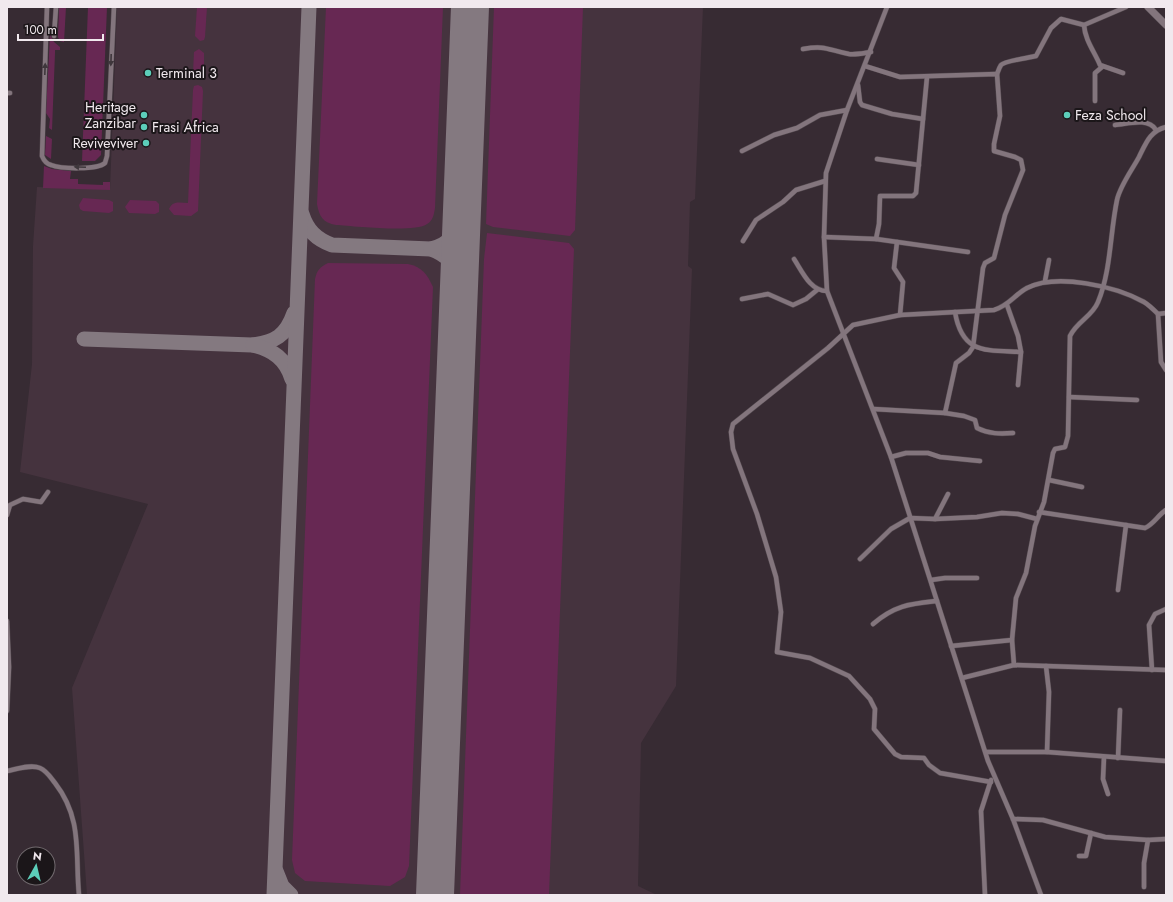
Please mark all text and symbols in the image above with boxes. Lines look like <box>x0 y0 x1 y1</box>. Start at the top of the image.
scale bar <box>18 16 103 42</box>
text: 100 m <box>24 21 57 39</box>
one-way arrow <box>108 54 115 66</box>
one-way arrow <box>42 62 48 75</box>
place label: Terminal 3 <box>156 63 217 83</box>
marker: Terminal 3 <box>143 68 153 78</box>
place label: Heritage Zanzibar <box>85 97 136 133</box>
place label: Feza School <box>1075 105 1146 125</box>
marker: Heritage Zanzibar <box>139 110 149 120</box>
marker: Feza School <box>1062 110 1072 120</box>
place label: Frasi Africa <box>152 117 219 137</box>
marker: Frasi Africa <box>139 122 149 132</box>
place label: Reviveviver <box>73 133 138 153</box>
marker: Reviveviver <box>141 138 151 148</box>
one-way arrow <box>74 164 86 171</box>
north arrow <box>16 846 56 886</box>
text: N <box>32 848 43 865</box>

